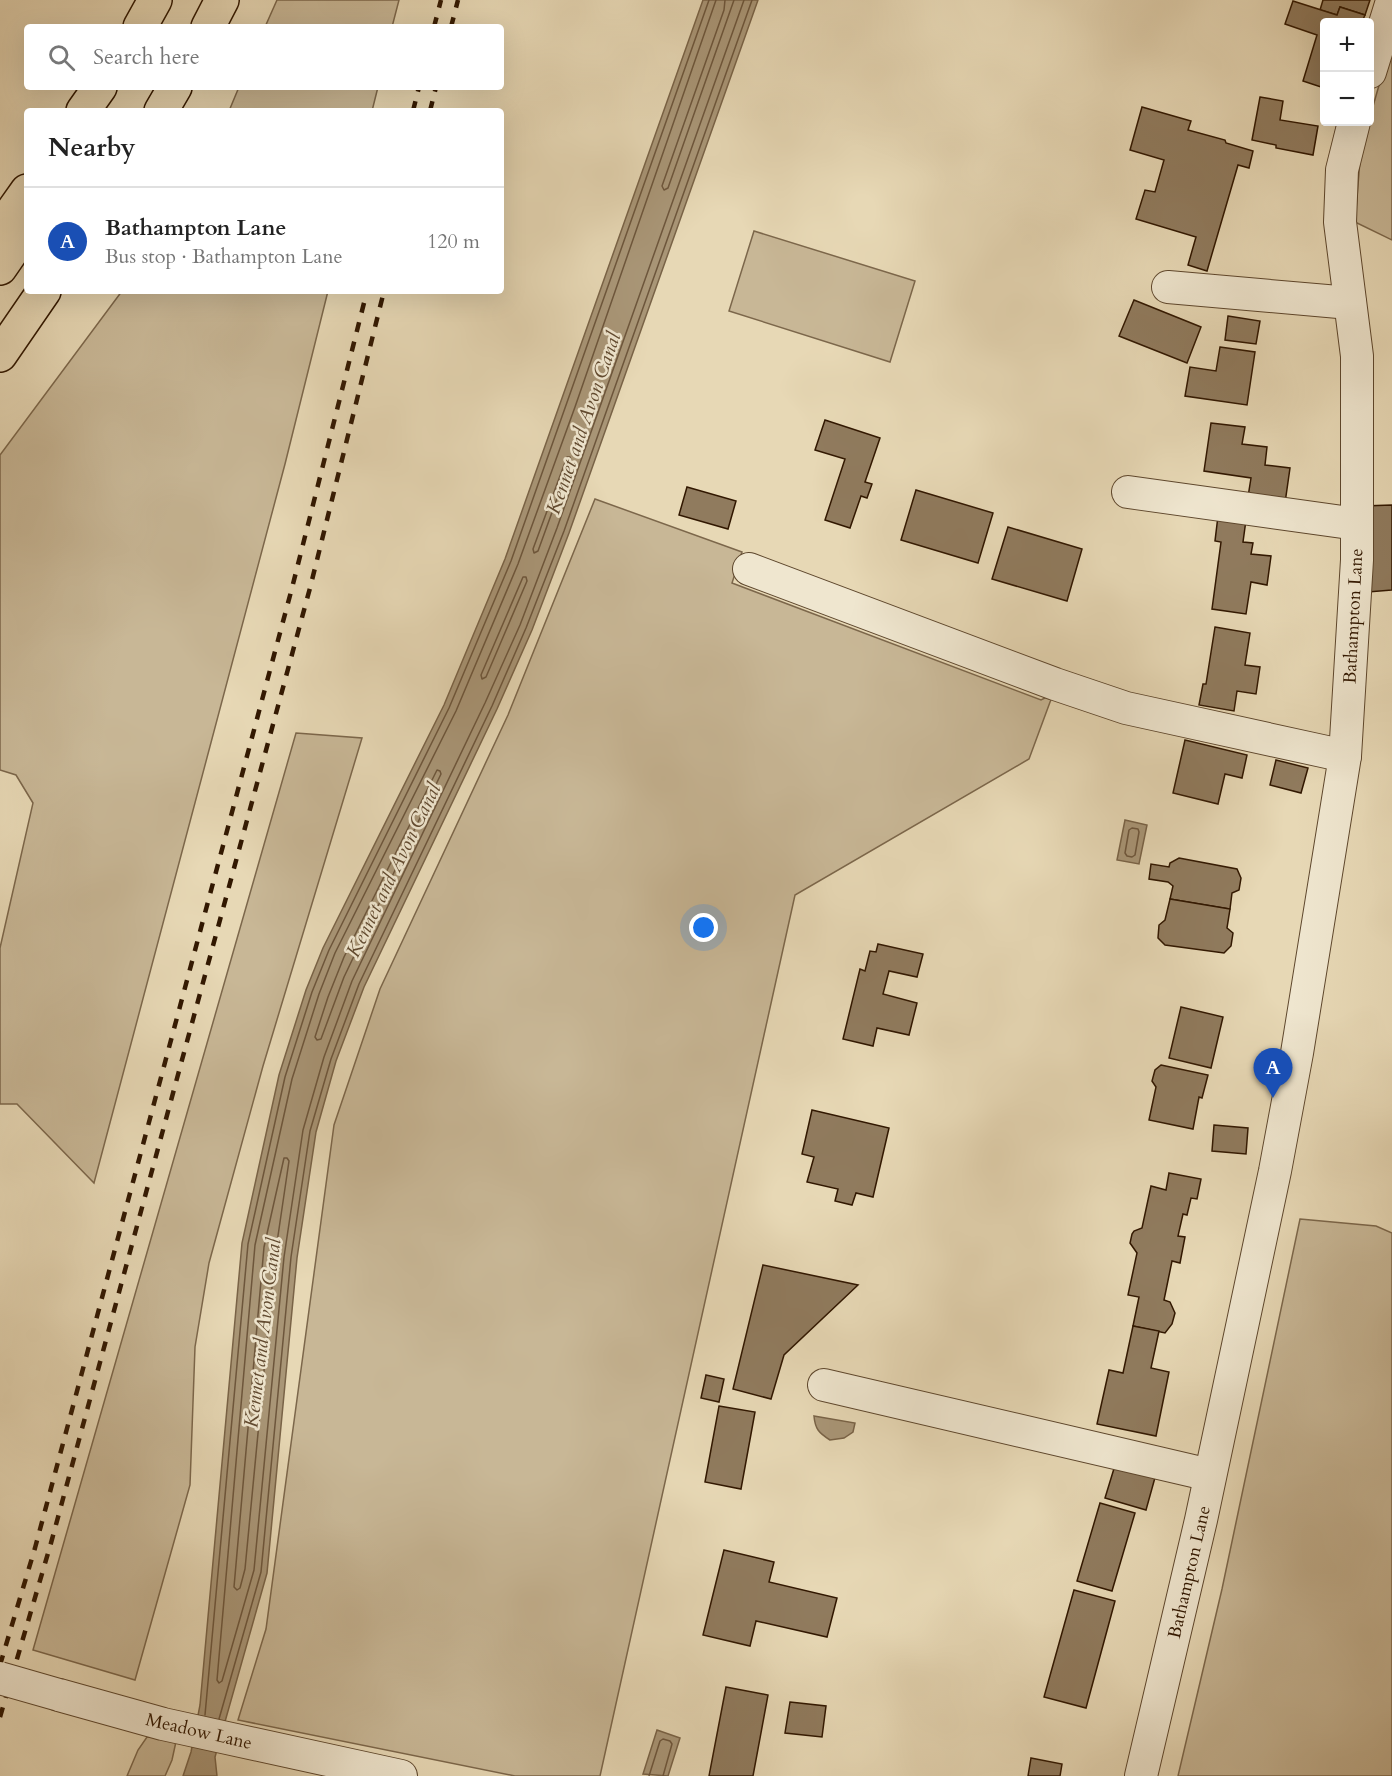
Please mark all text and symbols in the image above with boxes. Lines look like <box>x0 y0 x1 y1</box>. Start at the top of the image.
map controls <box>1320 18 1374 126</box>
button: + <box>1320 18 1374 72</box>
search box <box>24 24 504 90</box>
icon: search <box>45 41 78 74</box>
text: Search here <box>93 42 200 72</box>
button: − <box>1320 72 1374 126</box>
text: Nearby <box>48 130 136 165</box>
text: Bathampton Lane <box>105 213 286 243</box>
text: A <box>60 228 75 255</box>
text: 120 m <box>427 228 480 255</box>
text: Bus stop · Bathampton Lane <box>105 243 343 270</box>
water label: Kennet and Avon Canal <box>540 328 627 518</box>
street label: Bathampton Lane <box>1337 548 1370 684</box>
water label: Kennet and Avon Canal <box>339 778 448 962</box>
your location <box>689 913 718 942</box>
pin: A <box>1254 1048 1292 1098</box>
water label: Kennet and Avon Canal <box>237 1236 288 1429</box>
street label: Bathampton Lane <box>1162 1503 1217 1641</box>
street label: Meadow Lane <box>143 1707 255 1756</box>

